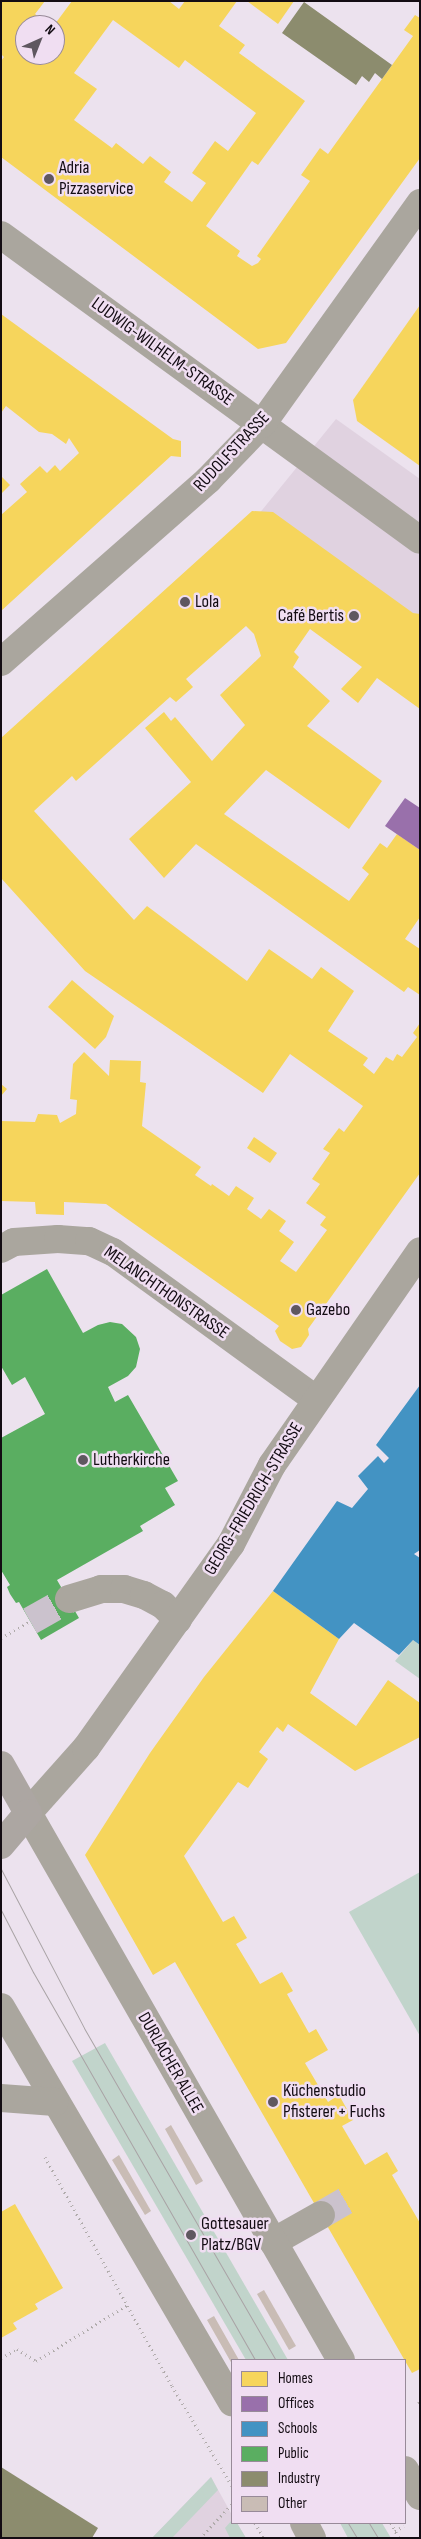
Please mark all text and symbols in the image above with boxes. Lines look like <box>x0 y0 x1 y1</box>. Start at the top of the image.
north arrow <box>15 15 65 65</box>
text: N <box>41 21 59 38</box>
place label: Adria Pizzaservice <box>59 158 133 200</box>
marker: Adria Pizzaservice <box>43 173 55 185</box>
street label: LUDWIG-WILHELM-STRASSE <box>87 293 237 411</box>
street label: RUDOLFSTRASSE <box>189 407 275 497</box>
place label: Lola <box>195 591 219 613</box>
marker: Lola <box>179 596 191 608</box>
place label: Café Bertis <box>278 605 344 627</box>
marker: Café Bertis <box>348 610 360 622</box>
street label: MELANCHTHONSTRASSE <box>99 1242 233 1344</box>
place label: Gazebo <box>306 1299 350 1321</box>
marker: Gazebo <box>290 1304 302 1316</box>
street label: GEORG-FRIEDRICH-STRASSE <box>200 1419 308 1579</box>
place label: Lutherkirche <box>93 1449 170 1471</box>
marker: Lutherkirche <box>77 1454 89 1466</box>
street label: DURLACHER ALLEE <box>132 2009 208 2117</box>
place label: Küchenstudio Pfisterer + Fuchs <box>283 2081 385 2124</box>
marker: Küchenstudio Pfisterer + Fuchs <box>267 2096 279 2108</box>
place label: Gottesauer Platz/BGV <box>201 2214 269 2256</box>
marker: Gottesauer Platz/BGV <box>185 2229 197 2241</box>
legend <box>231 2359 406 2524</box>
text: Homes <box>278 2369 313 2388</box>
text: Offices <box>278 2394 314 2413</box>
text: Schools <box>278 2419 317 2438</box>
text: Public <box>278 2444 309 2463</box>
text: Industry <box>278 2469 320 2488</box>
text: Other <box>278 2494 307 2513</box>

